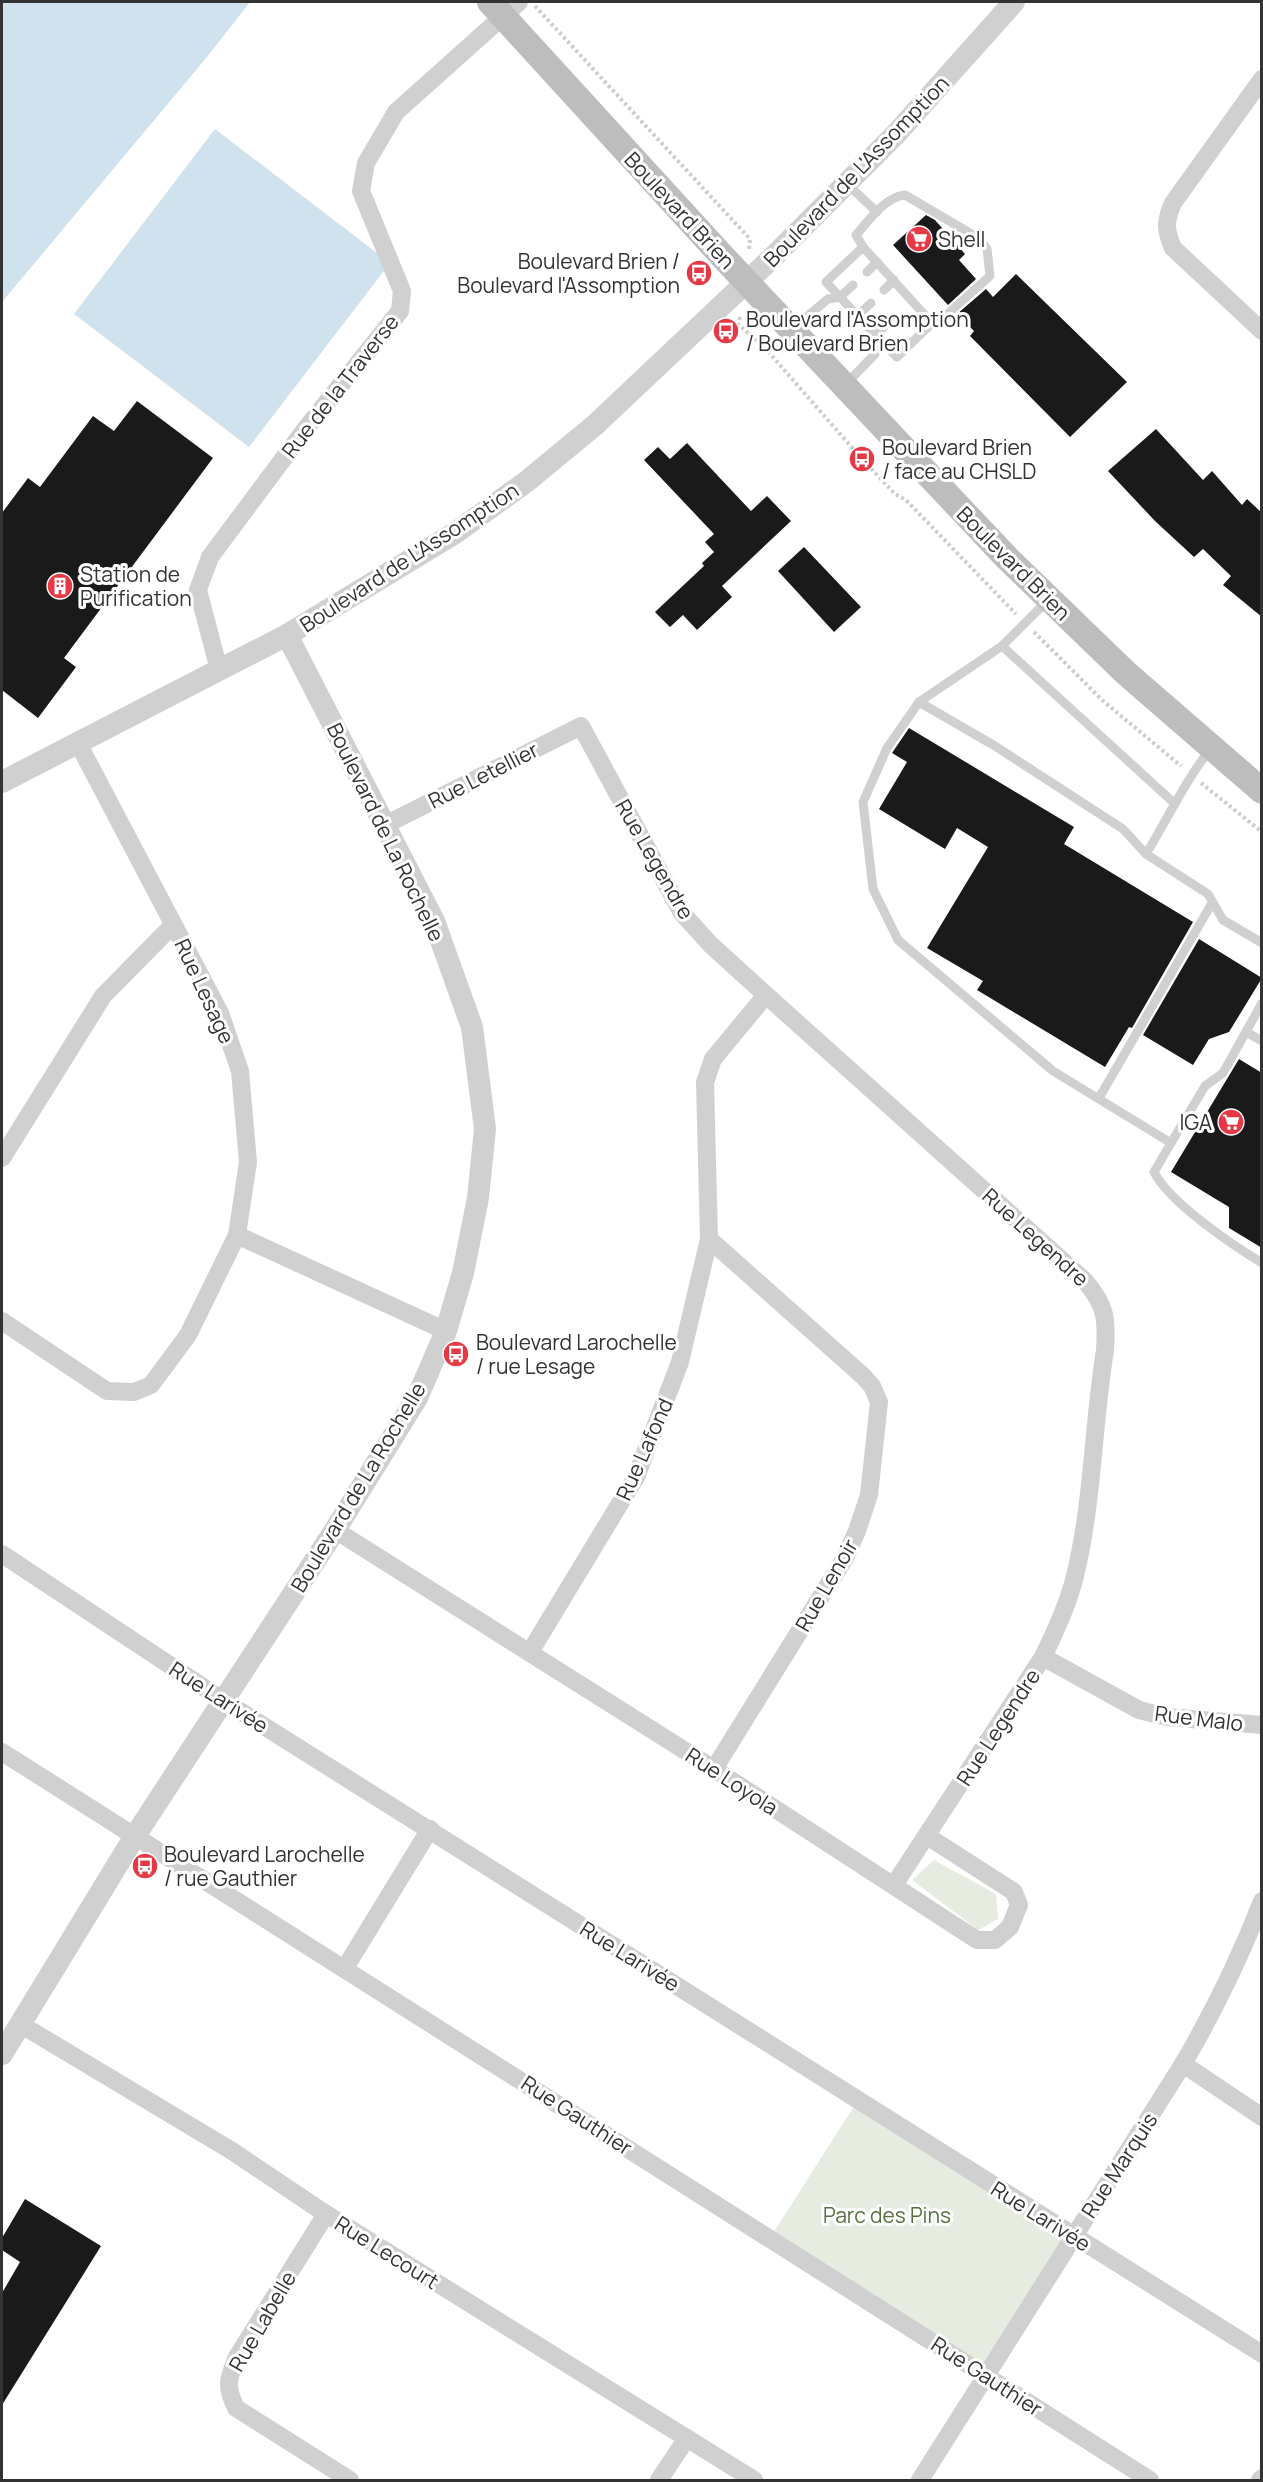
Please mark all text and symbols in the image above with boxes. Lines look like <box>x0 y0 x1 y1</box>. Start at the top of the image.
street label: Boulevard de L'Assomption <box>757 69 955 273</box>
street label: Boulevard Brien <box>619 146 741 274</box>
supermarket icon: Shell <box>904 224 934 254</box>
place label: Shell <box>938 225 986 253</box>
place label: Boulevard Brien / Boulevard l'Assomption <box>457 247 680 299</box>
bus stop icon: Boulevard Brien / Boulevard l'Assomption <box>684 258 714 288</box>
place label: Boulevard l'Assomption / Boulevard Brien <box>746 305 969 357</box>
street label: Rue de la Traverse <box>275 309 405 463</box>
bus stop icon: Boulevard l'Assomption / Boulevard Brien <box>711 316 741 346</box>
place label: Boulevard Brien / face au CHSLD <box>882 433 1036 485</box>
bus stop icon: Boulevard Brien / face au CHSLD <box>847 444 877 474</box>
street label: Boulevard de L'Assomption <box>294 476 524 638</box>
street label: Boulevard Brien <box>951 500 1077 626</box>
place label: Station de Purification <box>80 560 192 612</box>
building icon: Station de Purification <box>45 571 75 601</box>
street label: Boulevard de La Rochelle <box>321 718 451 946</box>
street label: Rue Letellier <box>423 735 543 815</box>
street label: Rue Legendre <box>609 794 701 924</box>
street label: Rue Lesage <box>169 934 241 1048</box>
supermarket icon: IGA <box>1216 1107 1246 1137</box>
place label: IGA <box>1179 1108 1212 1136</box>
street label: Rue Legendre <box>977 1182 1095 1292</box>
place label: Boulevard Larochelle / rue Lesage <box>476 1328 677 1380</box>
bus stop icon: Boulevard Larochelle / rue Lesage <box>441 1339 471 1369</box>
street label: Boulevard de La Rochelle <box>284 1377 432 1597</box>
street label: Rue Lafond <box>609 1394 679 1504</box>
street label: Rue Lenoir <box>788 1533 864 1636</box>
street label: Rue Larivée <box>164 1655 274 1739</box>
street label: Rue Legendre <box>950 1663 1046 1791</box>
street label: Rue Malo <box>1153 1699 1245 1737</box>
street label: Rue Loyola <box>681 1741 783 1821</box>
place label: Boulevard Larochelle / rue Gauthier <box>164 1840 365 1892</box>
bus stop icon: Boulevard Larochelle / rue Gauthier <box>130 1851 160 1881</box>
street label: Rue Larivée <box>575 1914 685 1998</box>
street label: Rue Gauthier <box>516 2069 638 2161</box>
street label: Rue Marquis <box>1075 2107 1163 2223</box>
street label: Rue Larivée <box>986 2174 1096 2258</box>
park label: Parc des Pins <box>823 2201 951 2229</box>
street label: Rue Lecourt <box>330 2209 444 2295</box>
street label: Rue Labelle <box>222 2266 302 2376</box>
street label: Rue Gauthier <box>926 2330 1048 2422</box>

